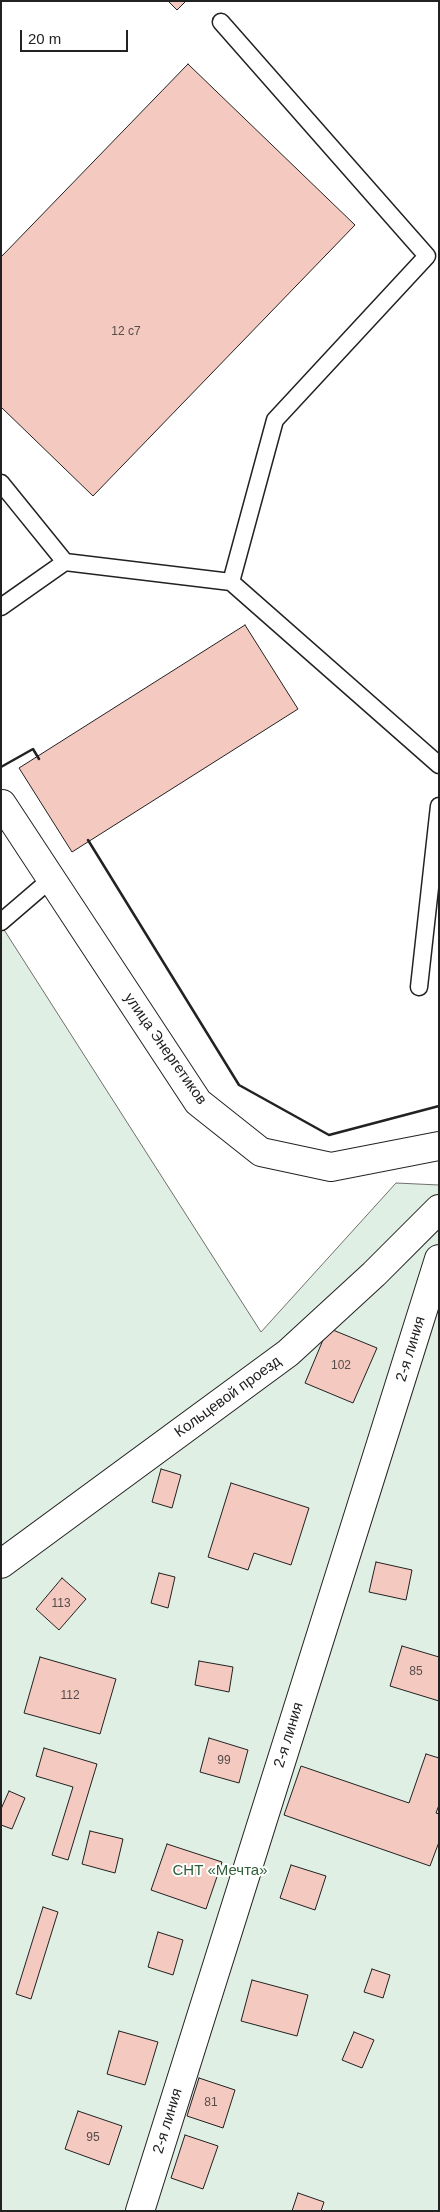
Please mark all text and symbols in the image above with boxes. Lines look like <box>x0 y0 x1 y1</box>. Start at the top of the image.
scale bar <box>22 20 130 52</box>
text: 20 m <box>28 30 61 47</box>
house number: 12 с7 <box>111 325 141 339</box>
street label: улица Энергетиков <box>120 990 210 1108</box>
street label: 2-я линия <box>393 1314 429 1384</box>
street label: Кольцевой проезд <box>171 1352 285 1442</box>
house number: 102 <box>331 1359 351 1373</box>
house number: 113 <box>51 1597 71 1611</box>
house number: 85 <box>409 1665 423 1679</box>
house number: 112 <box>60 1689 80 1703</box>
street label: 2-я линия <box>271 1700 307 1770</box>
house number: 99 <box>217 1754 231 1768</box>
park label: СНТ «Мечта» <box>172 1862 268 1880</box>
street label: 2-я линия <box>150 2086 186 2156</box>
house number: 81 <box>204 2096 218 2110</box>
house number: 95 <box>86 2131 100 2145</box>

